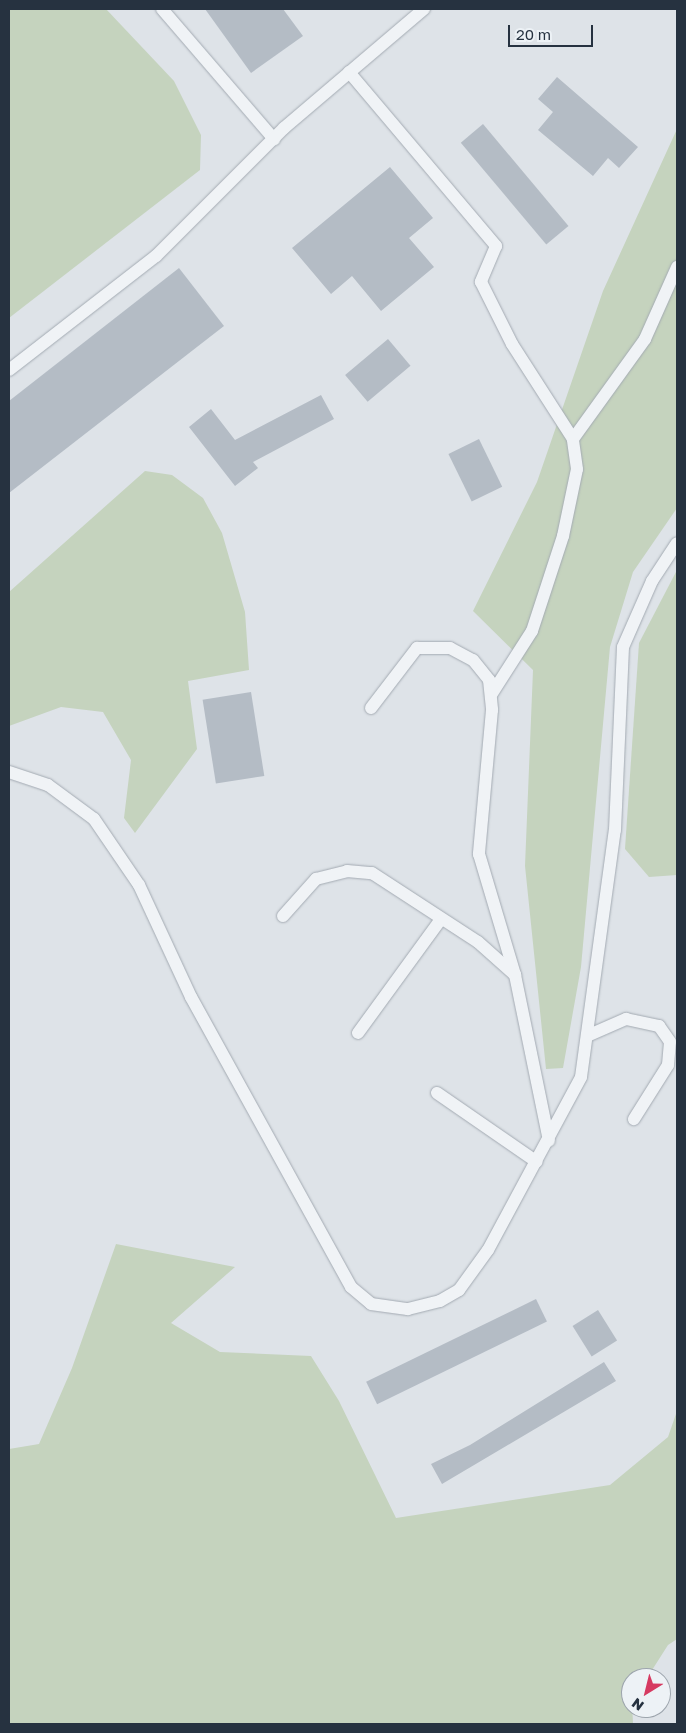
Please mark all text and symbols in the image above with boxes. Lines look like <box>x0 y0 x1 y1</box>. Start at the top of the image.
scale bar <box>511 15 596 47</box>
text: 20 m <box>516 25 551 43</box>
north arrow <box>621 1668 671 1718</box>
text: N <box>628 1695 647 1715</box>

